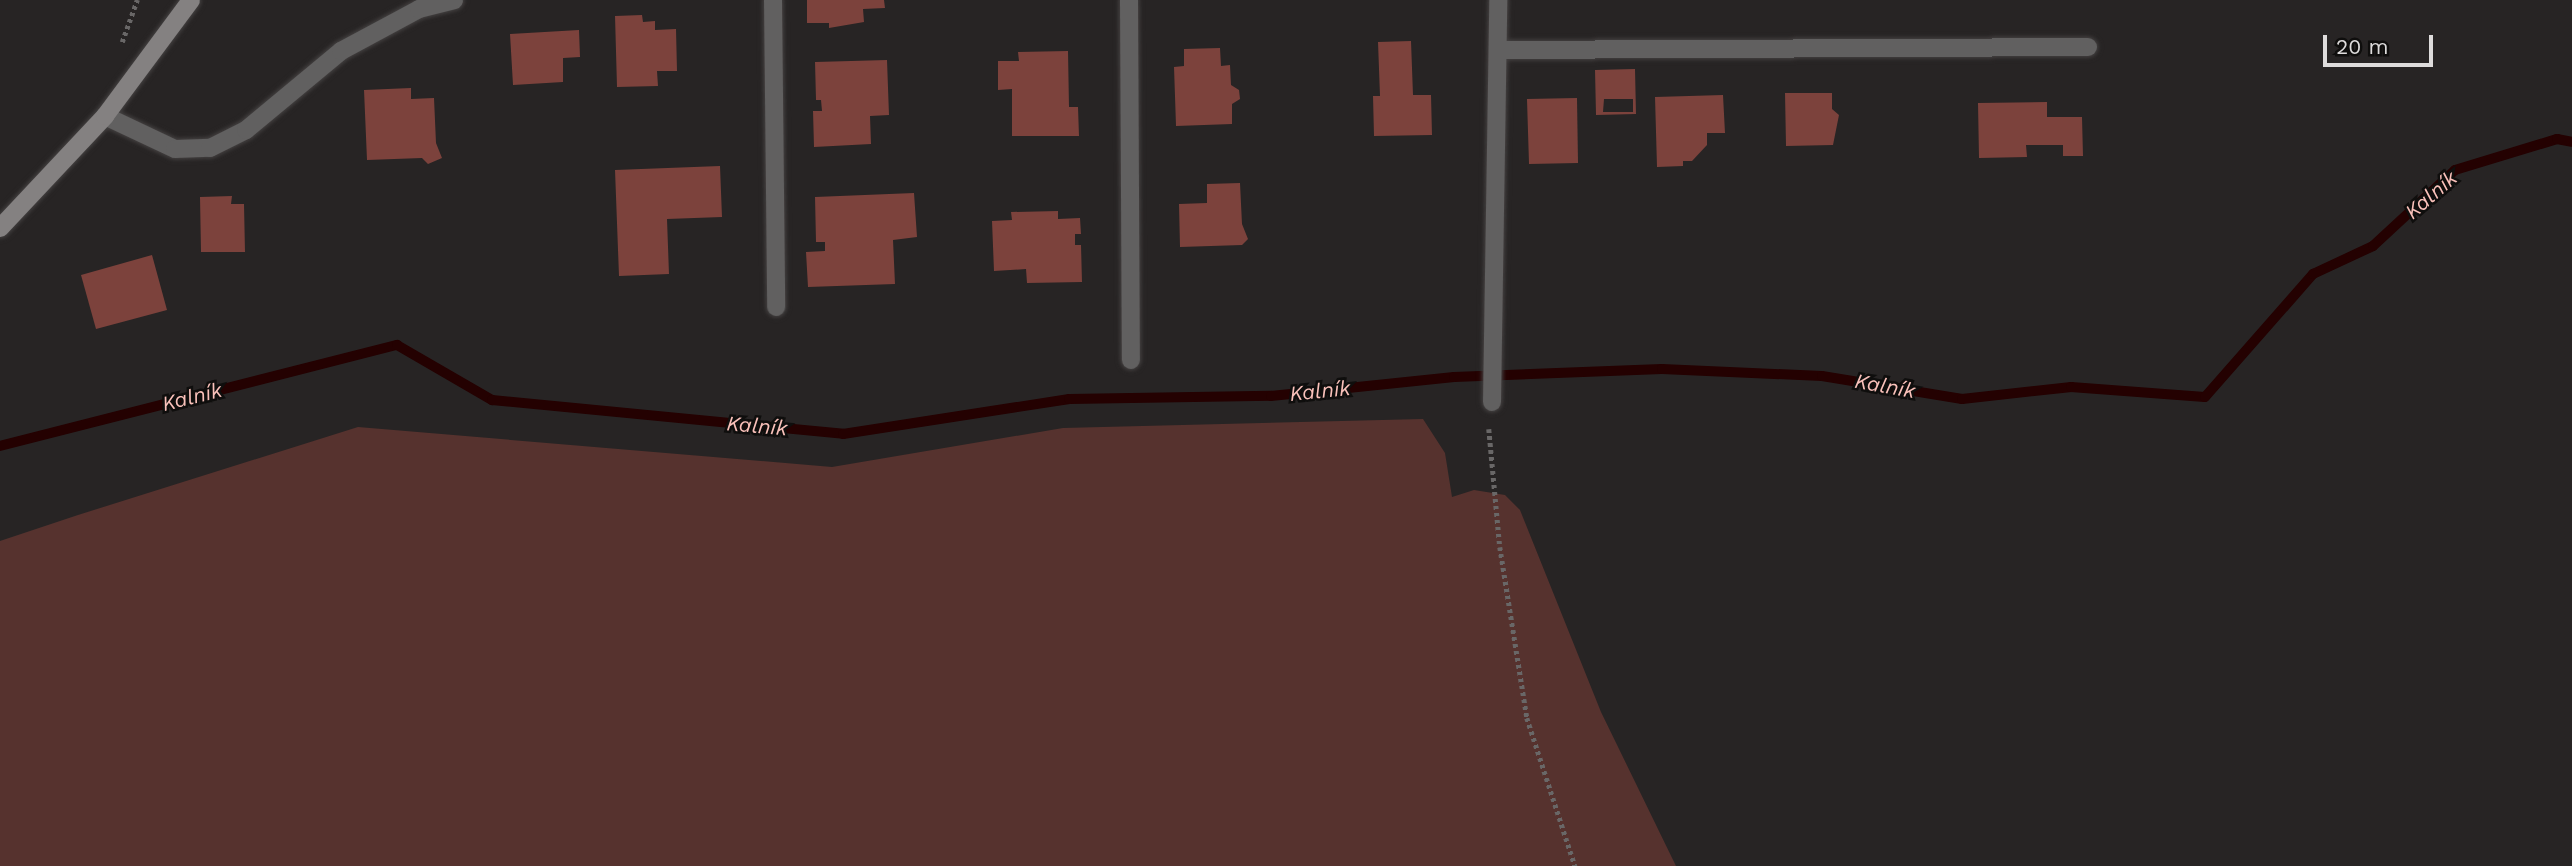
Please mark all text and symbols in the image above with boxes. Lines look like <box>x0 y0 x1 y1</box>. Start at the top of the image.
scale bar <box>2327 21 2437 65</box>
text: 20 m <box>2336 34 2388 59</box>
water label: Kalník <box>2400 165 2462 225</box>
water label: Kalník <box>1853 368 1917 404</box>
water label: Kalník <box>1288 375 1352 407</box>
water label: Kalník <box>159 377 225 417</box>
water label: Kalník <box>725 411 789 441</box>

